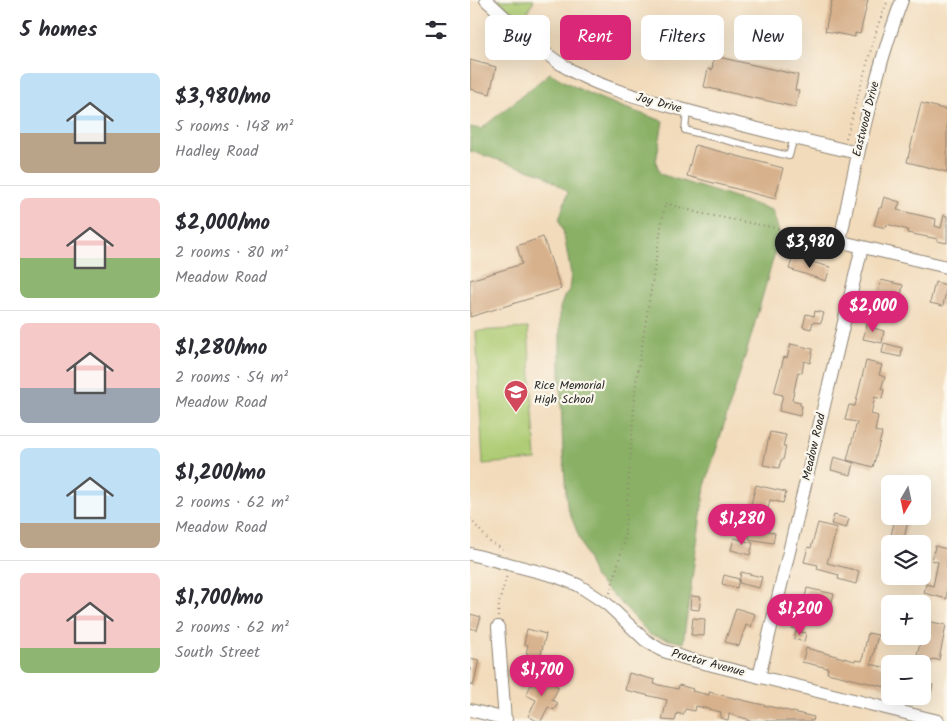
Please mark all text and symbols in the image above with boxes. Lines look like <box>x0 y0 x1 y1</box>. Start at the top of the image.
text: 5 homes <box>20 14 97 47</box>
chip: Buy <box>485 15 550 60</box>
chip: Rent <box>560 15 631 60</box>
chip: Filters <box>641 15 724 60</box>
chip: New <box>734 15 802 60</box>
icon: filters <box>422 16 450 44</box>
street label: Eastwood Drive <box>847 79 885 159</box>
text: $3,980/mo <box>175 81 271 114</box>
street label: Joy Drive <box>634 88 685 118</box>
icon: home <box>60 93 120 153</box>
text: 5 rooms · 148 m² <box>175 114 294 139</box>
text: Hadley Road <box>175 139 258 164</box>
text: $2,000/mo <box>175 207 270 240</box>
icon: home <box>60 218 120 278</box>
pin: $3,980 <box>769 226 851 269</box>
text: $3,980 <box>786 230 834 255</box>
text: 2 rooms · 80 m² <box>175 240 288 265</box>
text: Meadow Road <box>175 265 267 290</box>
pin: $2,000 <box>832 290 914 333</box>
text: $2,000 <box>849 294 897 319</box>
text: $1,280/mo <box>175 332 267 365</box>
icon: home <box>60 343 120 403</box>
text: 2 rooms · 54 m² <box>175 365 288 390</box>
place label: Rice Memorial High School <box>534 376 605 409</box>
school or university icon: Rice Memorial High School <box>503 379 529 413</box>
text: Meadow Road <box>175 390 267 415</box>
street label: Meadow Road <box>797 410 831 483</box>
text: $1,200/mo <box>175 457 266 490</box>
icon: home <box>60 468 120 528</box>
north arrow <box>881 475 931 525</box>
map controls <box>881 475 931 705</box>
text: 2 rooms · 62 m² <box>175 490 289 515</box>
pin: $1,280 <box>701 504 783 546</box>
text: $1,280 <box>719 507 765 532</box>
text: Meadow Road <box>175 515 267 540</box>
button: layers <box>881 535 931 585</box>
text: $1,700/mo <box>175 582 263 615</box>
icon: home <box>60 593 120 653</box>
pin: $1,200 <box>759 594 841 636</box>
button: + <box>881 595 931 645</box>
text: $1,200 <box>778 597 822 622</box>
text: 2 rooms · 62 m² <box>175 615 289 640</box>
text: South Street <box>175 640 260 665</box>
street label: Proctor Avenue <box>669 644 747 682</box>
pin: $1,700 <box>501 654 583 697</box>
button: − <box>881 655 931 705</box>
text: $1,700 <box>521 658 563 683</box>

